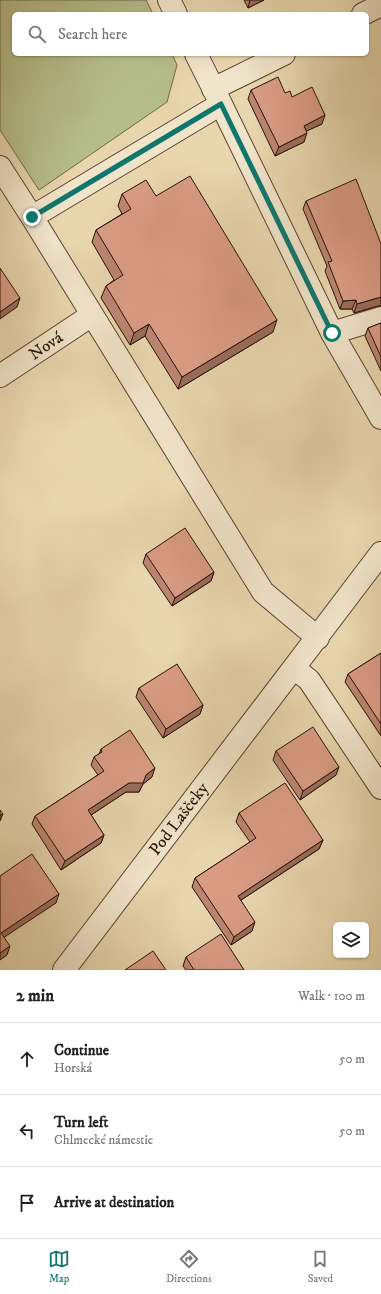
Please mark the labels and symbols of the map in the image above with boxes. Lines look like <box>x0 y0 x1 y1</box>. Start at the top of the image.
route end <box>23 208 41 226</box>
route start <box>323 324 341 342</box>
street label: Nová <box>25 326 68 365</box>
street label: Pod Laščeky <box>144 777 214 860</box>

